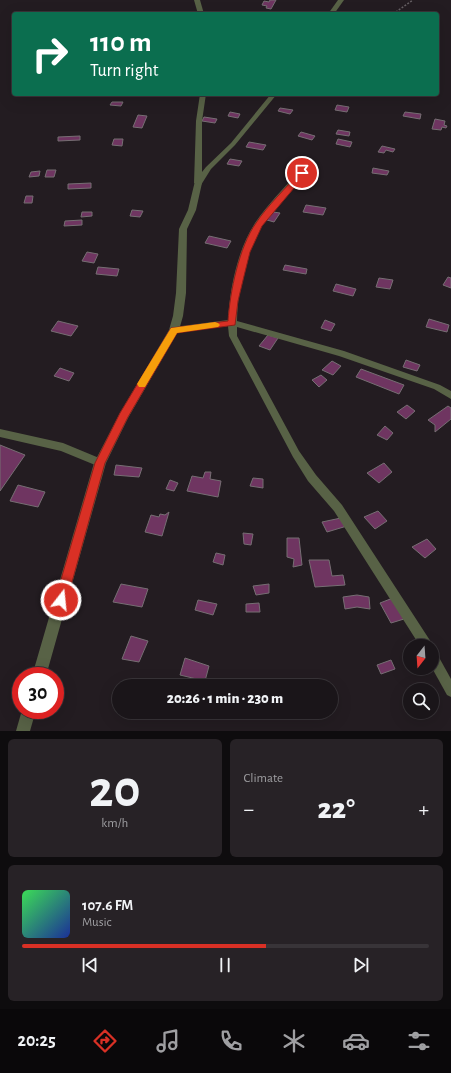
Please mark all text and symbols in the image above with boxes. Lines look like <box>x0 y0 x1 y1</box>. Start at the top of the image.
icon: right <box>24 28 76 80</box>
text: 110 m <box>90 29 152 57</box>
text: Turn right <box>90 62 159 80</box>
pin <box>285 156 319 190</box>
icon: arrive <box>291 162 313 184</box>
position arrow <box>40 579 82 621</box>
north arrow <box>403 639 439 675</box>
map controls <box>403 639 439 719</box>
speed limit sign: 30 <box>12 667 64 719</box>
button: search <box>403 683 439 719</box>
text: 20:26 · 1 min · 230 m <box>167 691 283 706</box>
text: 20 <box>89 764 141 816</box>
text: Climate <box>244 772 283 785</box>
text: 22° <box>318 794 355 824</box>
text: − <box>244 798 254 820</box>
text: + <box>418 798 429 820</box>
text: km/h <box>101 817 128 830</box>
text: 107.6 FM <box>82 898 133 913</box>
text: Music <box>82 916 112 929</box>
icon: previous <box>79 954 101 976</box>
icon: pause <box>214 954 236 976</box>
icon: next <box>350 954 372 976</box>
icon: directions <box>91 1027 119 1055</box>
icon: music <box>154 1027 182 1055</box>
icon: phone <box>217 1027 245 1055</box>
icon: climate <box>280 1027 308 1055</box>
icon: car <box>342 1027 370 1055</box>
icon: filters <box>405 1027 433 1055</box>
text: 20:25 <box>17 1032 56 1050</box>

